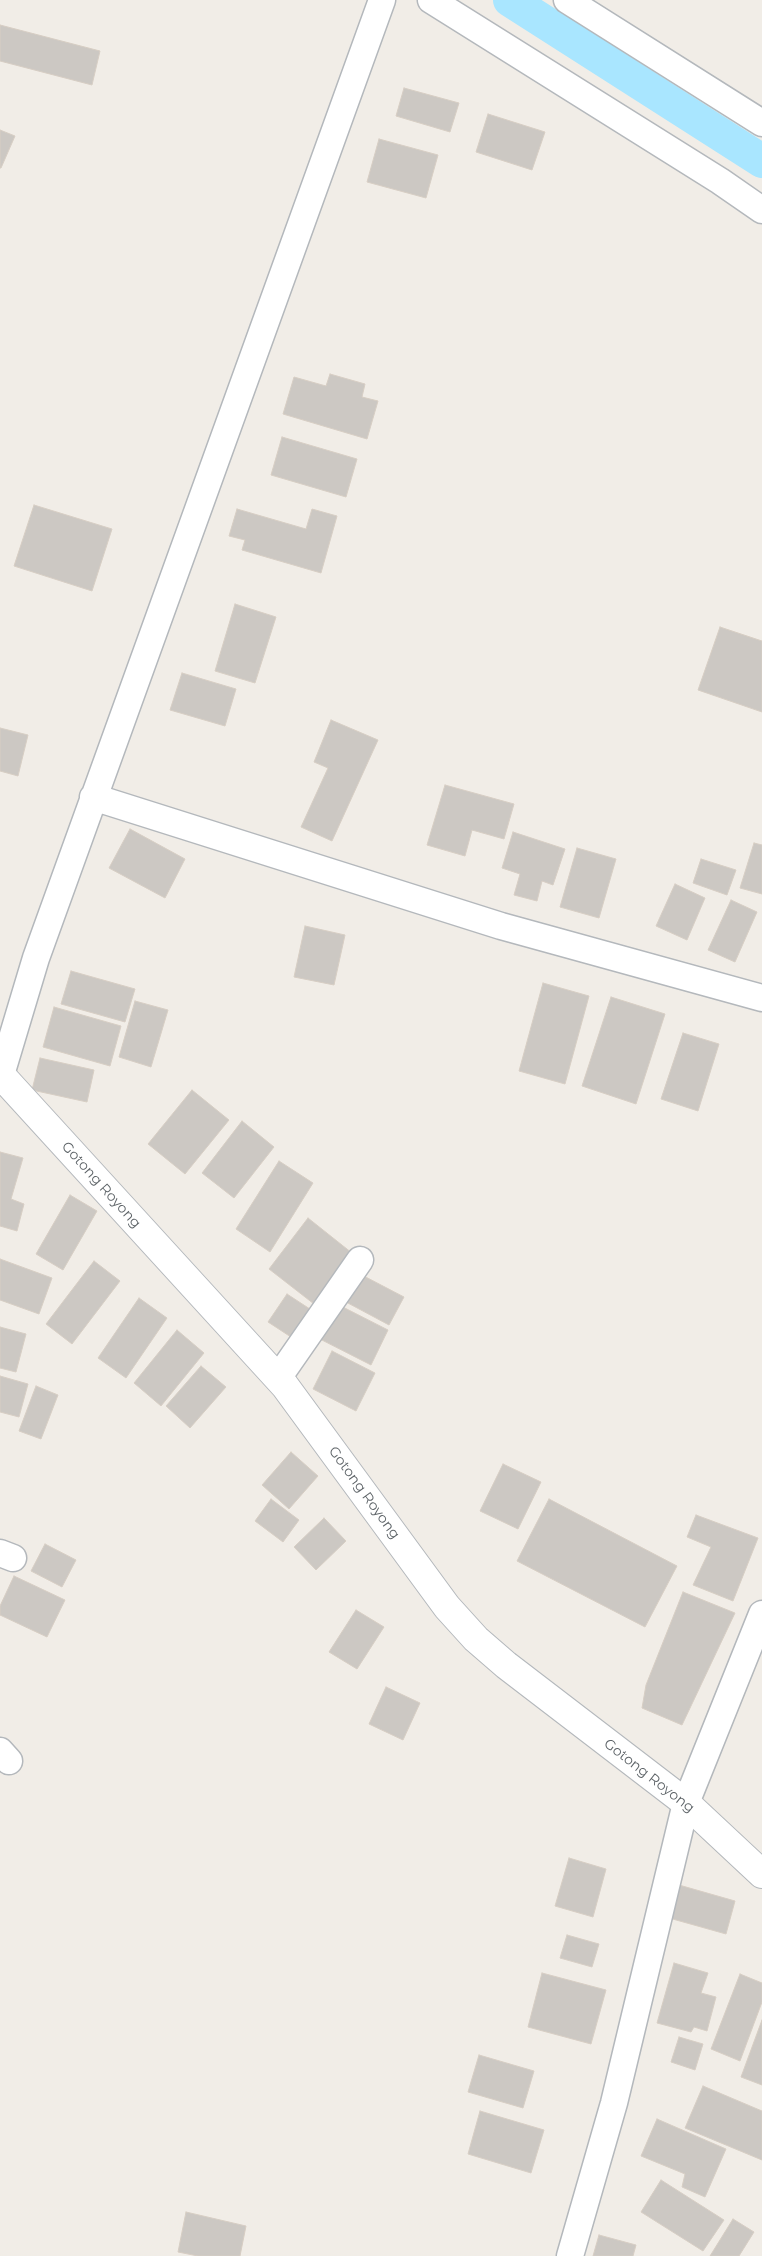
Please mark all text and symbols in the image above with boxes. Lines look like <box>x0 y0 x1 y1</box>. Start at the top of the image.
street label: Gotong Royong <box>58 1138 144 1232</box>
street label: Gotong Royong <box>325 1443 403 1543</box>
street label: Gotong Royong <box>600 1735 698 1817</box>

